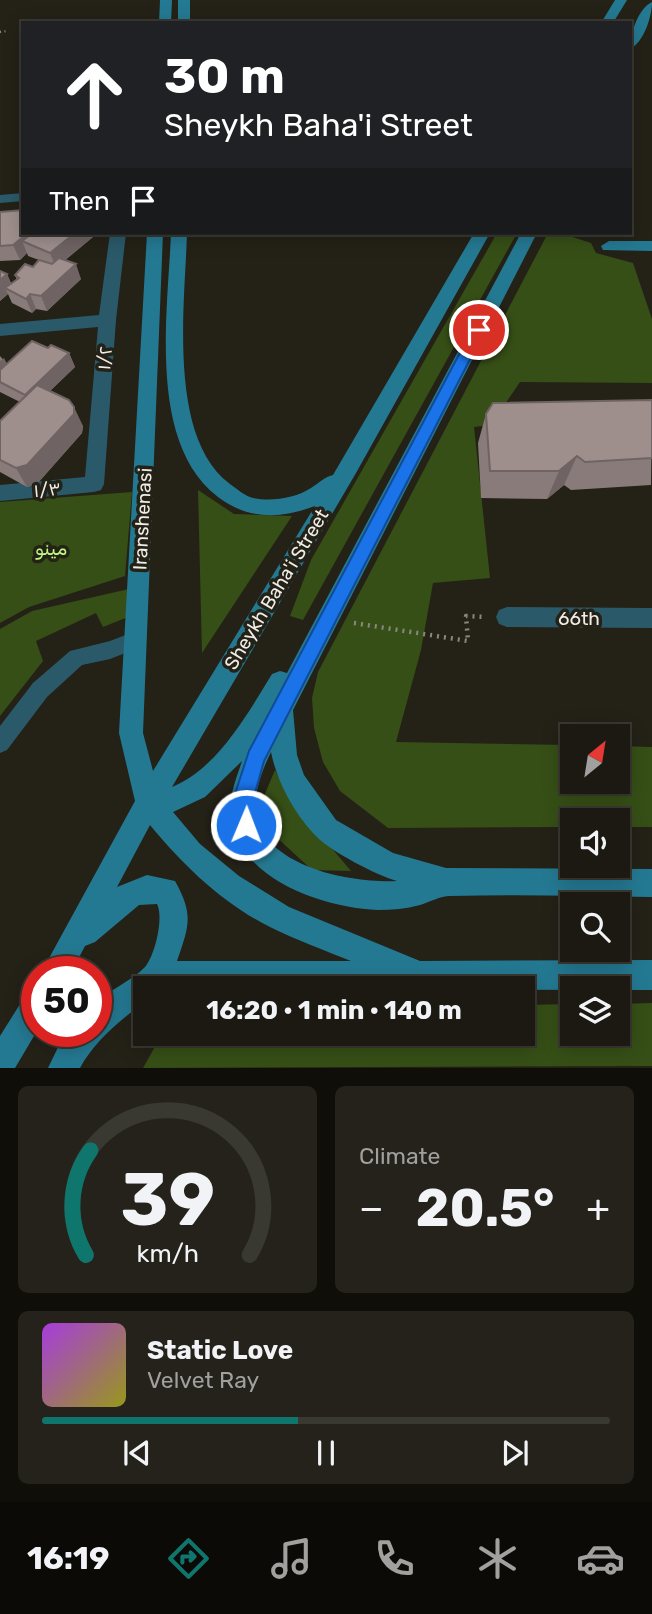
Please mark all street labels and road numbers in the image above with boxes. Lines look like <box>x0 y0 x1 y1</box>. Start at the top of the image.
street label: ۱/۲ <box>92 345 117 371</box>
street label: Iranshenasi <box>128 467 157 571</box>
street label: ۱/۳ <box>32 477 62 502</box>
street label: Sheykh Baha'i Street <box>219 504 334 674</box>
street label: 66th <box>558 607 600 630</box>

